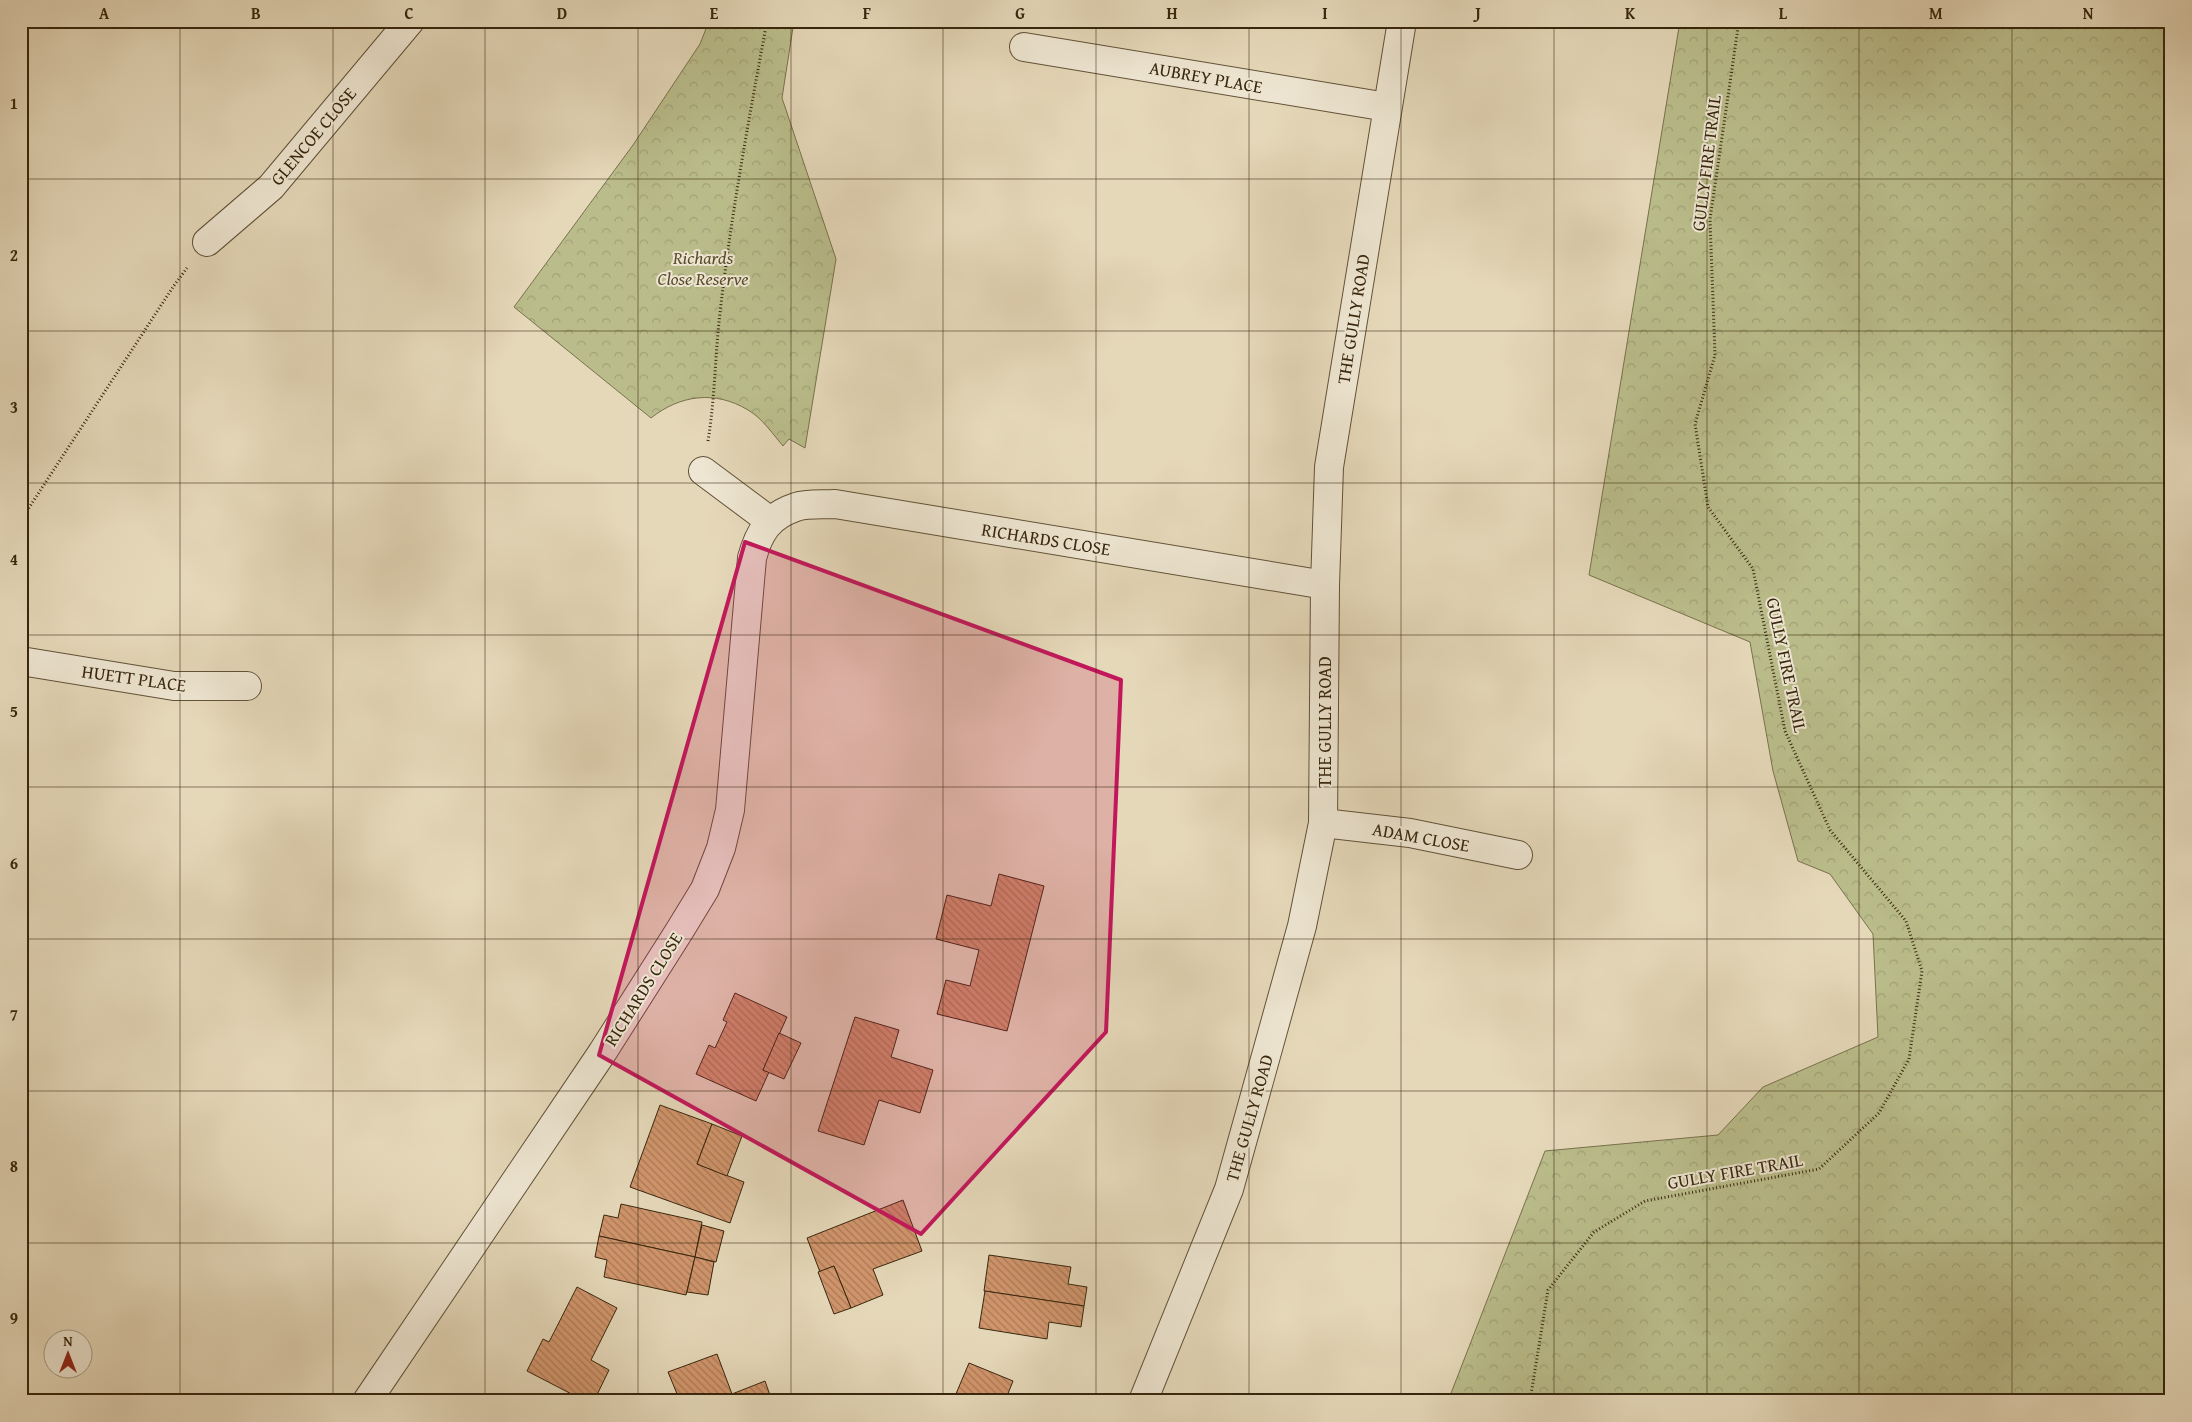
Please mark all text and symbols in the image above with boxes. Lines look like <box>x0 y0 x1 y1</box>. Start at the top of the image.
text: A <box>99 1 110 25</box>
text: B <box>251 1 261 25</box>
text: C <box>404 1 414 25</box>
text: D <box>557 1 567 25</box>
text: E <box>710 1 719 25</box>
text: F <box>863 1 871 25</box>
text: G <box>1015 1 1025 25</box>
text: H <box>1166 1 1178 25</box>
text: I <box>1322 1 1328 25</box>
text: J <box>1472 1 1481 25</box>
text: K <box>1625 1 1636 25</box>
text: L <box>1779 1 1788 25</box>
text: M <box>1929 1 1943 25</box>
text: N <box>2083 1 2094 25</box>
street label: AUBREY PLACE <box>1147 54 1265 100</box>
street label: GLENCOE CLOSE <box>264 81 362 191</box>
text: 1 <box>10 91 18 115</box>
street label: GULLY FIRE TRAIL <box>1684 93 1728 233</box>
text: 2 <box>10 243 18 267</box>
park label: Richards Close Reserve <box>658 244 748 292</box>
street label: THE GULLY ROAD <box>1329 252 1377 386</box>
text: 3 <box>10 395 18 419</box>
street label: RICHARDS CLOSE <box>980 515 1112 563</box>
text: 4 <box>10 547 18 571</box>
street label: GULLY FIRE TRAIL <box>1760 595 1814 735</box>
street label: THE GULLY ROAD <box>1311 656 1338 788</box>
street label: HUETT PLACE <box>80 657 188 699</box>
text: 5 <box>10 699 18 723</box>
street label: ADAM CLOSE <box>1370 815 1472 859</box>
text: 6 <box>10 851 18 875</box>
street label: RICHARDS CLOSE <box>597 927 689 1051</box>
text: 7 <box>10 1002 18 1026</box>
street label: THE GULLY ROAD <box>1218 1051 1280 1185</box>
street label: GULLY FIRE TRAIL <box>1665 1146 1805 1196</box>
text: 8 <box>10 1154 18 1178</box>
text: 9 <box>10 1306 18 1330</box>
north arrow <box>42 1330 92 1380</box>
text: N <box>63 1331 73 1351</box>

